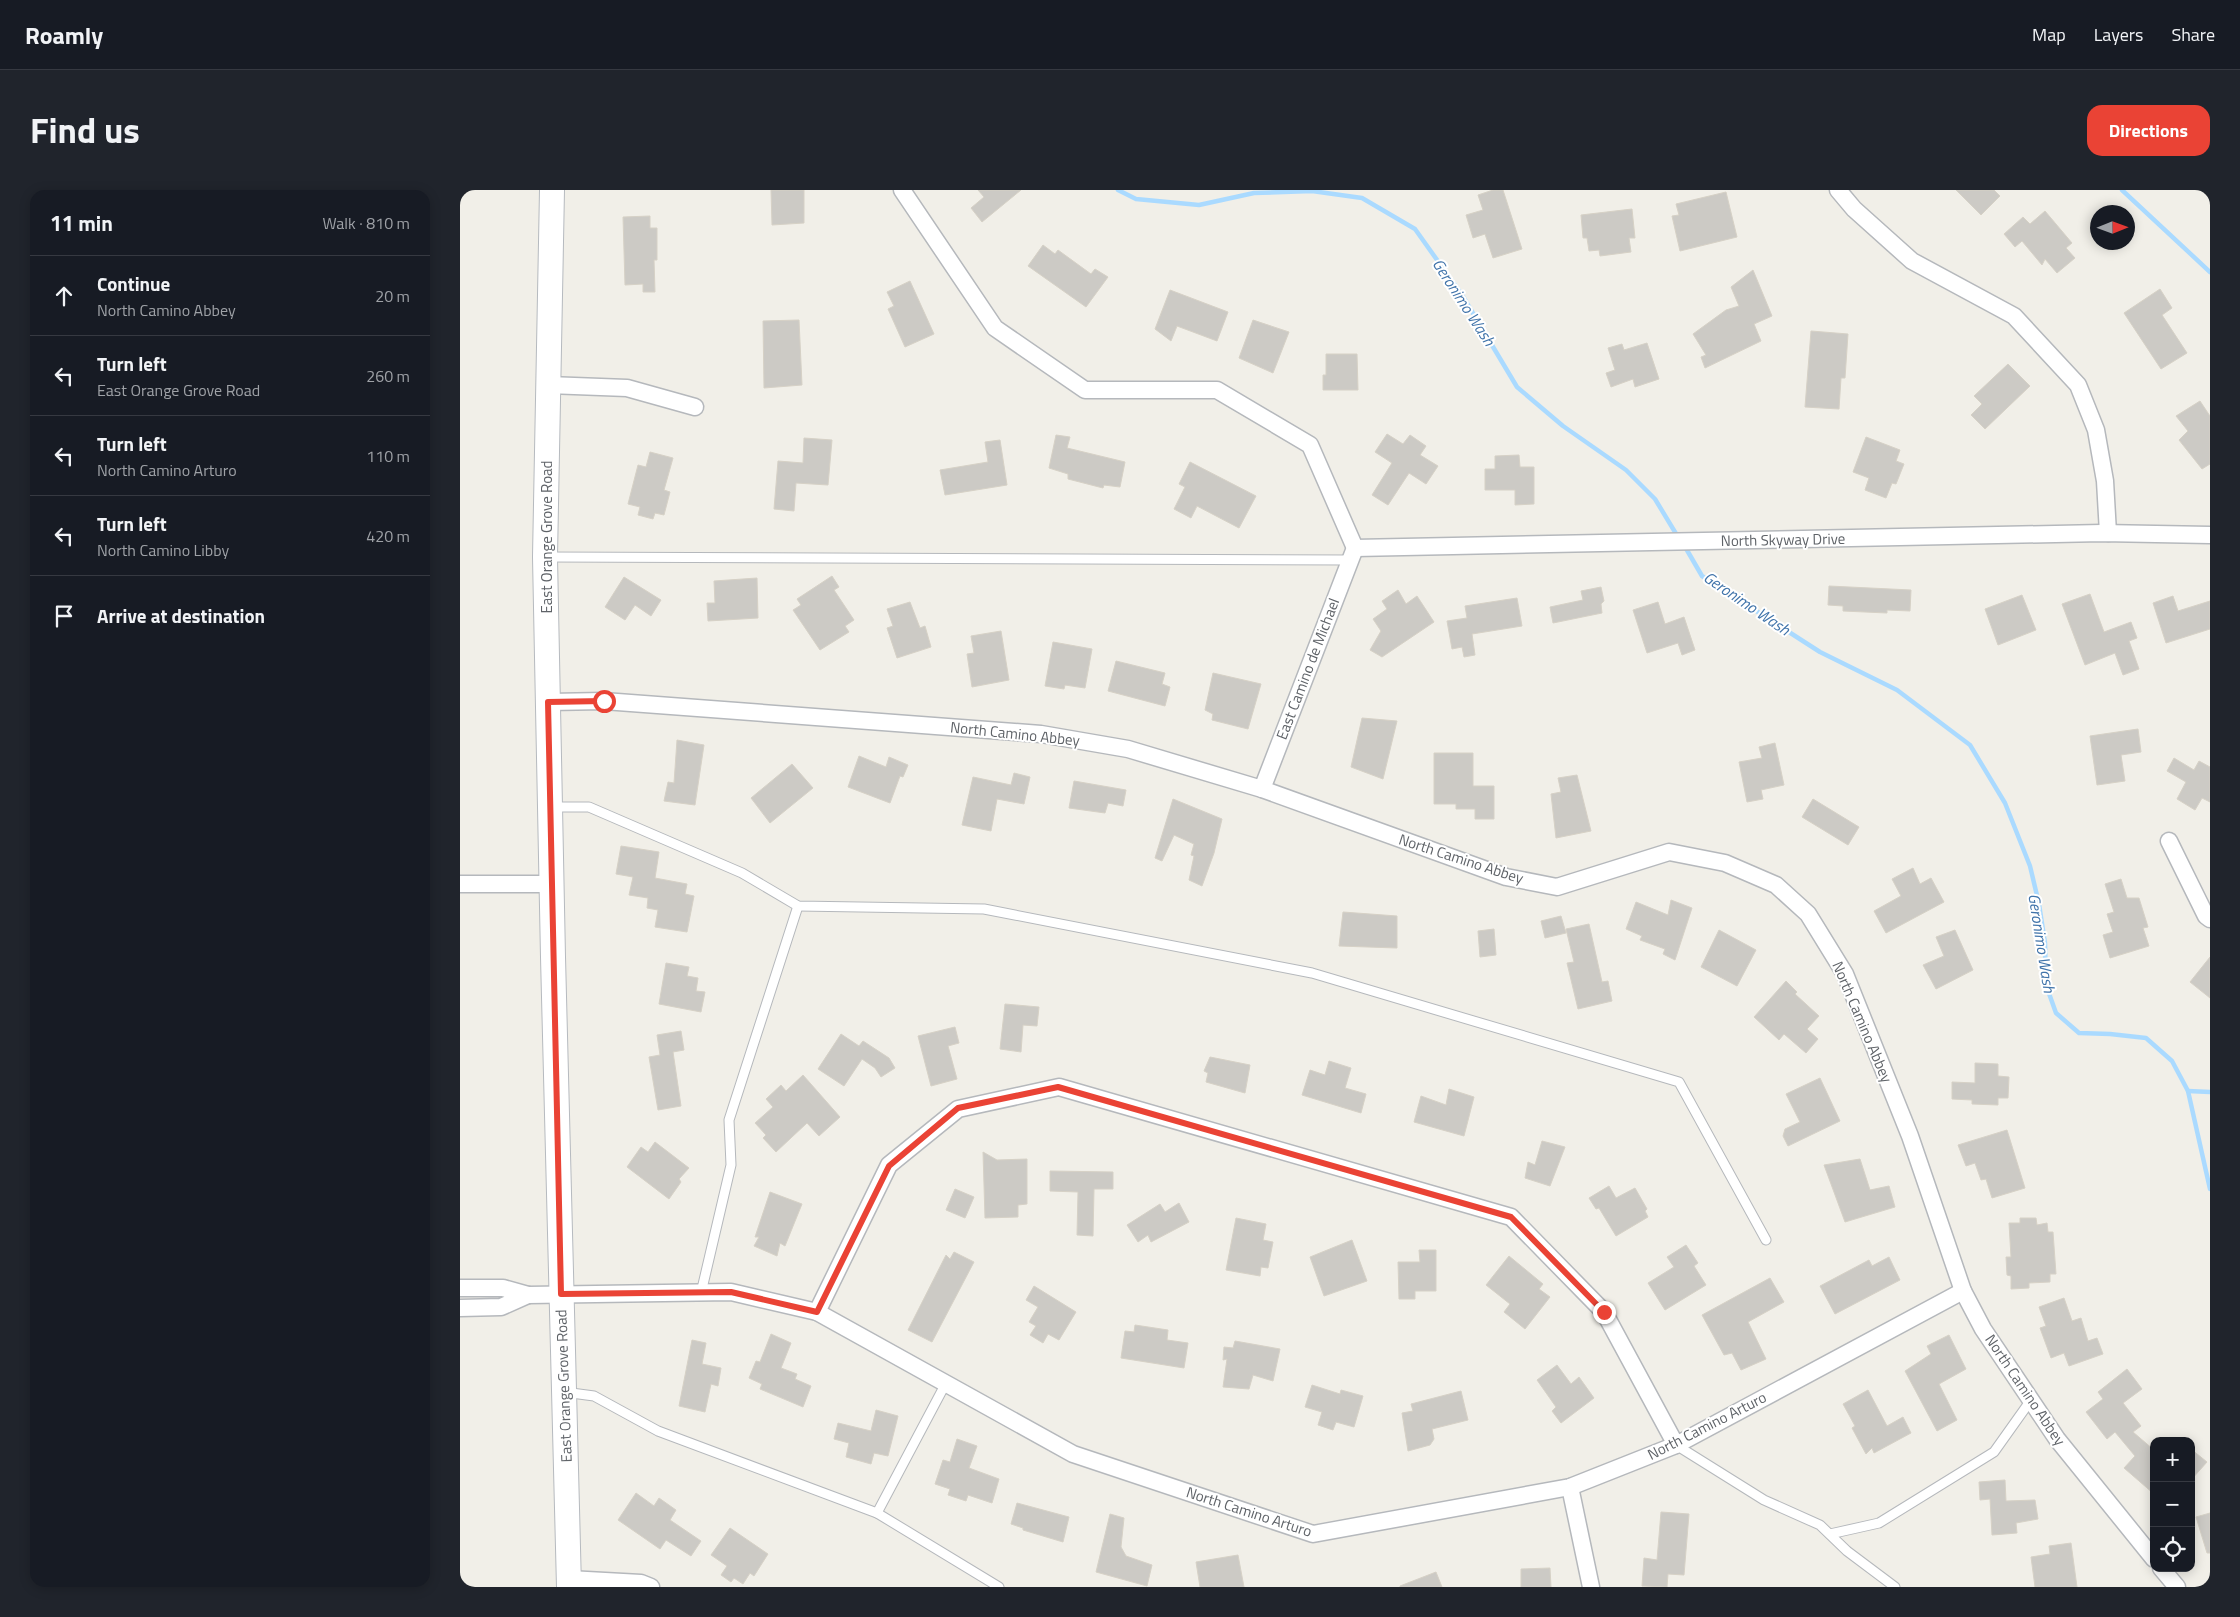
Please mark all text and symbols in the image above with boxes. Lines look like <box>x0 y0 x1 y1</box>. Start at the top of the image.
text: Roamly <box>25 17 103 53</box>
text: Map <box>2032 21 2066 48</box>
text: Layers <box>2094 21 2143 48</box>
text: Share <box>2171 21 2215 48</box>
text: Find us <box>30 103 140 157</box>
button: Directions <box>2087 105 2210 156</box>
north arrow <box>2090 205 2135 250</box>
text: 11 min <box>50 207 113 239</box>
text: Walk · 810 m <box>322 211 410 235</box>
water label: Geronimo Wash <box>1427 253 1502 351</box>
text: Continue <box>97 269 170 298</box>
icon: ahead <box>50 282 78 310</box>
text: 20 m <box>375 284 410 308</box>
text: North Camino Abbey <box>97 298 236 322</box>
text: Turn left <box>97 349 167 378</box>
icon: left <box>50 362 78 390</box>
text: 260 m <box>366 364 410 388</box>
text: East Orange Grove Road <box>97 378 260 402</box>
text: Turn left <box>97 429 167 458</box>
icon: left <box>50 442 78 470</box>
text: 110 m <box>366 444 410 468</box>
text: North Camino Arturo <box>97 458 237 482</box>
street label: East Orange Grove Road <box>535 460 558 614</box>
text: Turn left <box>97 509 167 538</box>
icon: left <box>50 522 78 550</box>
text: 420 m <box>366 524 410 548</box>
street label: North Skyway Drive <box>1721 527 1845 552</box>
text: North Camino Libby <box>97 538 229 562</box>
water label: Geronimo Wash <box>1699 565 1796 642</box>
street label: East Camino de Michael <box>1270 595 1345 743</box>
text: Arrive at destination <box>97 601 265 630</box>
icon: arrive <box>50 602 78 630</box>
route start <box>593 690 616 713</box>
street label: North Camino Abbey <box>949 715 1081 752</box>
street label: North Camino Abbey <box>1396 828 1527 890</box>
water label: Geronimo Wash <box>2022 892 2062 995</box>
street label: North Camino Abbey <box>1826 957 1898 1086</box>
route end <box>1593 1301 1616 1324</box>
street label: East Orange Grove Road <box>549 1309 578 1463</box>
street label: North Camino Abbey <box>1980 1329 2071 1450</box>
street label: North Camino Arturo <box>1643 1386 1770 1466</box>
map controls <box>2150 1437 2195 1572</box>
button: + <box>2150 1437 2195 1482</box>
street label: North Camino Arturo <box>1183 1480 1315 1543</box>
button: − <box>2150 1482 2195 1527</box>
button: locate <box>2150 1527 2195 1572</box>

